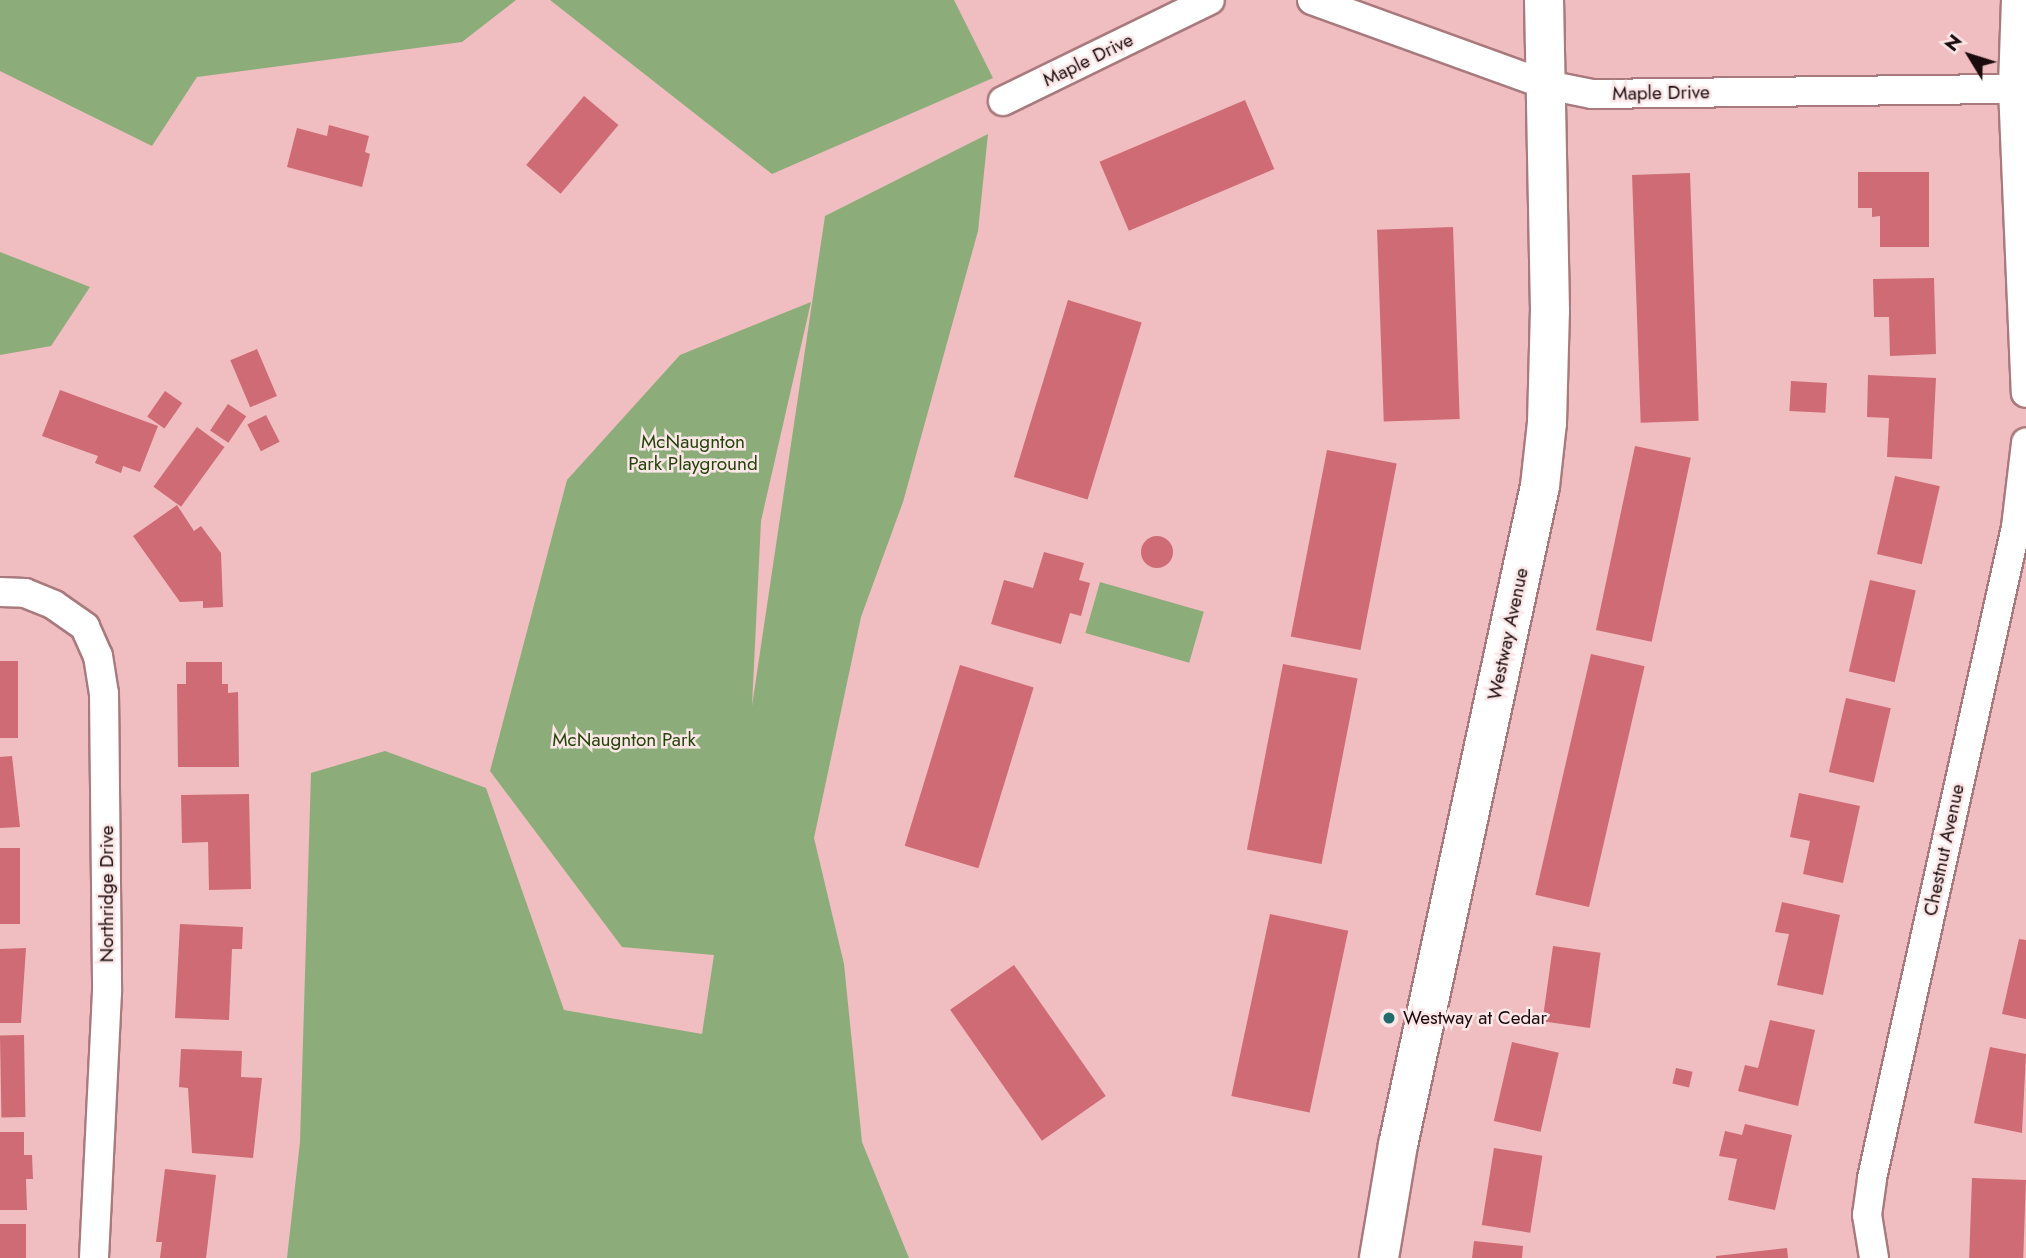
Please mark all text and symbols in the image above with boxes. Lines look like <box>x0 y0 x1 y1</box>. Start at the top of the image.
north arrow <box>1935 21 2005 91</box>
street label: Maple Drive <box>1039 28 1137 92</box>
text: N <box>1938 29 1968 57</box>
street label: Maple Drive <box>1612 81 1710 105</box>
park label: McNaugnton Park Playground <box>628 431 758 475</box>
street label: Westway Avenue <box>1483 566 1533 702</box>
park label: McNaugnton Park <box>552 729 696 751</box>
street label: Chestnut Avenue <box>1919 782 1969 918</box>
street label: Northridge Drive <box>96 826 118 962</box>
place label: Westway at Cedar <box>1403 1007 1547 1029</box>
marker: Westway at Cedar <box>1381 1010 1397 1026</box>

